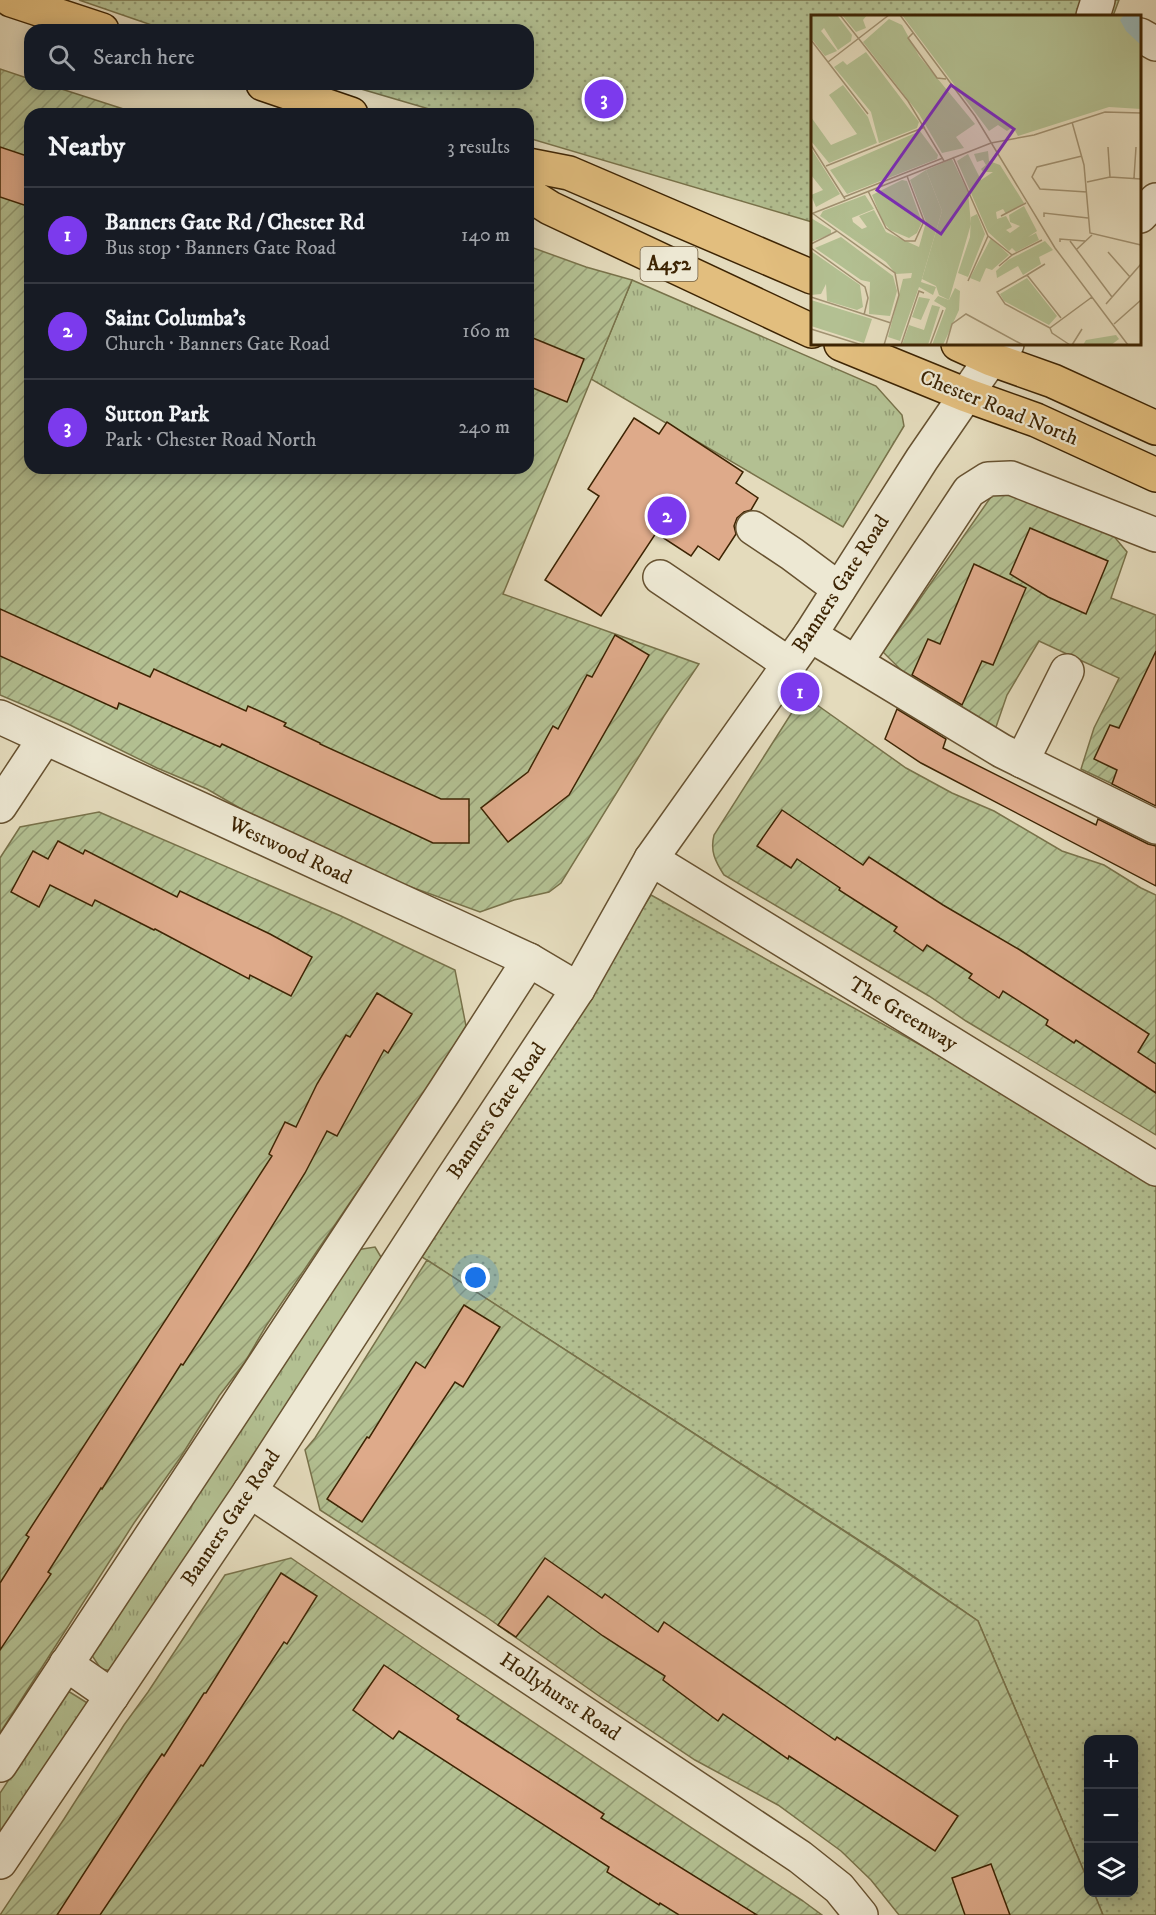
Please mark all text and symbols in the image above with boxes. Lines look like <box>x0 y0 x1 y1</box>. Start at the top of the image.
inset map <box>811 15 1141 345</box>
search box <box>24 24 534 90</box>
icon: search <box>45 41 78 74</box>
text: Search here <box>93 44 195 71</box>
pin: 3 <box>584 76 624 122</box>
text: Nearby <box>48 131 125 164</box>
text: 3 results <box>447 135 510 160</box>
text: Banners Gate Rd / Chester Rd <box>105 209 364 236</box>
text: 1 <box>64 223 71 248</box>
text: 140 m <box>461 223 510 248</box>
text: Bus stop · Banners Gate Road <box>105 236 336 261</box>
road number: A452 <box>640 247 698 281</box>
text: Saint Columba's <box>105 305 246 332</box>
text: 2 <box>63 319 72 344</box>
text: 160 m <box>462 319 510 344</box>
text: Church · Banners Gate Road <box>105 332 330 357</box>
street label: Chester Road North <box>916 364 1082 452</box>
text: Sutton Park <box>105 401 209 428</box>
text: 3 <box>64 415 71 440</box>
text: 240 m <box>459 415 510 440</box>
text: Park · Chester Road North <box>105 428 317 453</box>
pin: 2 <box>648 494 686 538</box>
street label: Banners Gate Road <box>787 510 896 658</box>
pin: 1 <box>780 670 820 714</box>
street label: Westwood Road <box>223 811 356 891</box>
street label: The Greenway <box>844 971 963 1057</box>
street label: Banners Gate Road <box>442 1037 553 1184</box>
your location <box>461 1263 490 1292</box>
street label: Banners Gate Road <box>176 1444 287 1591</box>
street label: Hollyhurst Road <box>495 1647 626 1747</box>
map controls <box>1084 1735 1138 1897</box>
button: + <box>1084 1735 1138 1789</box>
button: − <box>1084 1789 1138 1843</box>
button: layers <box>1084 1843 1138 1897</box>

